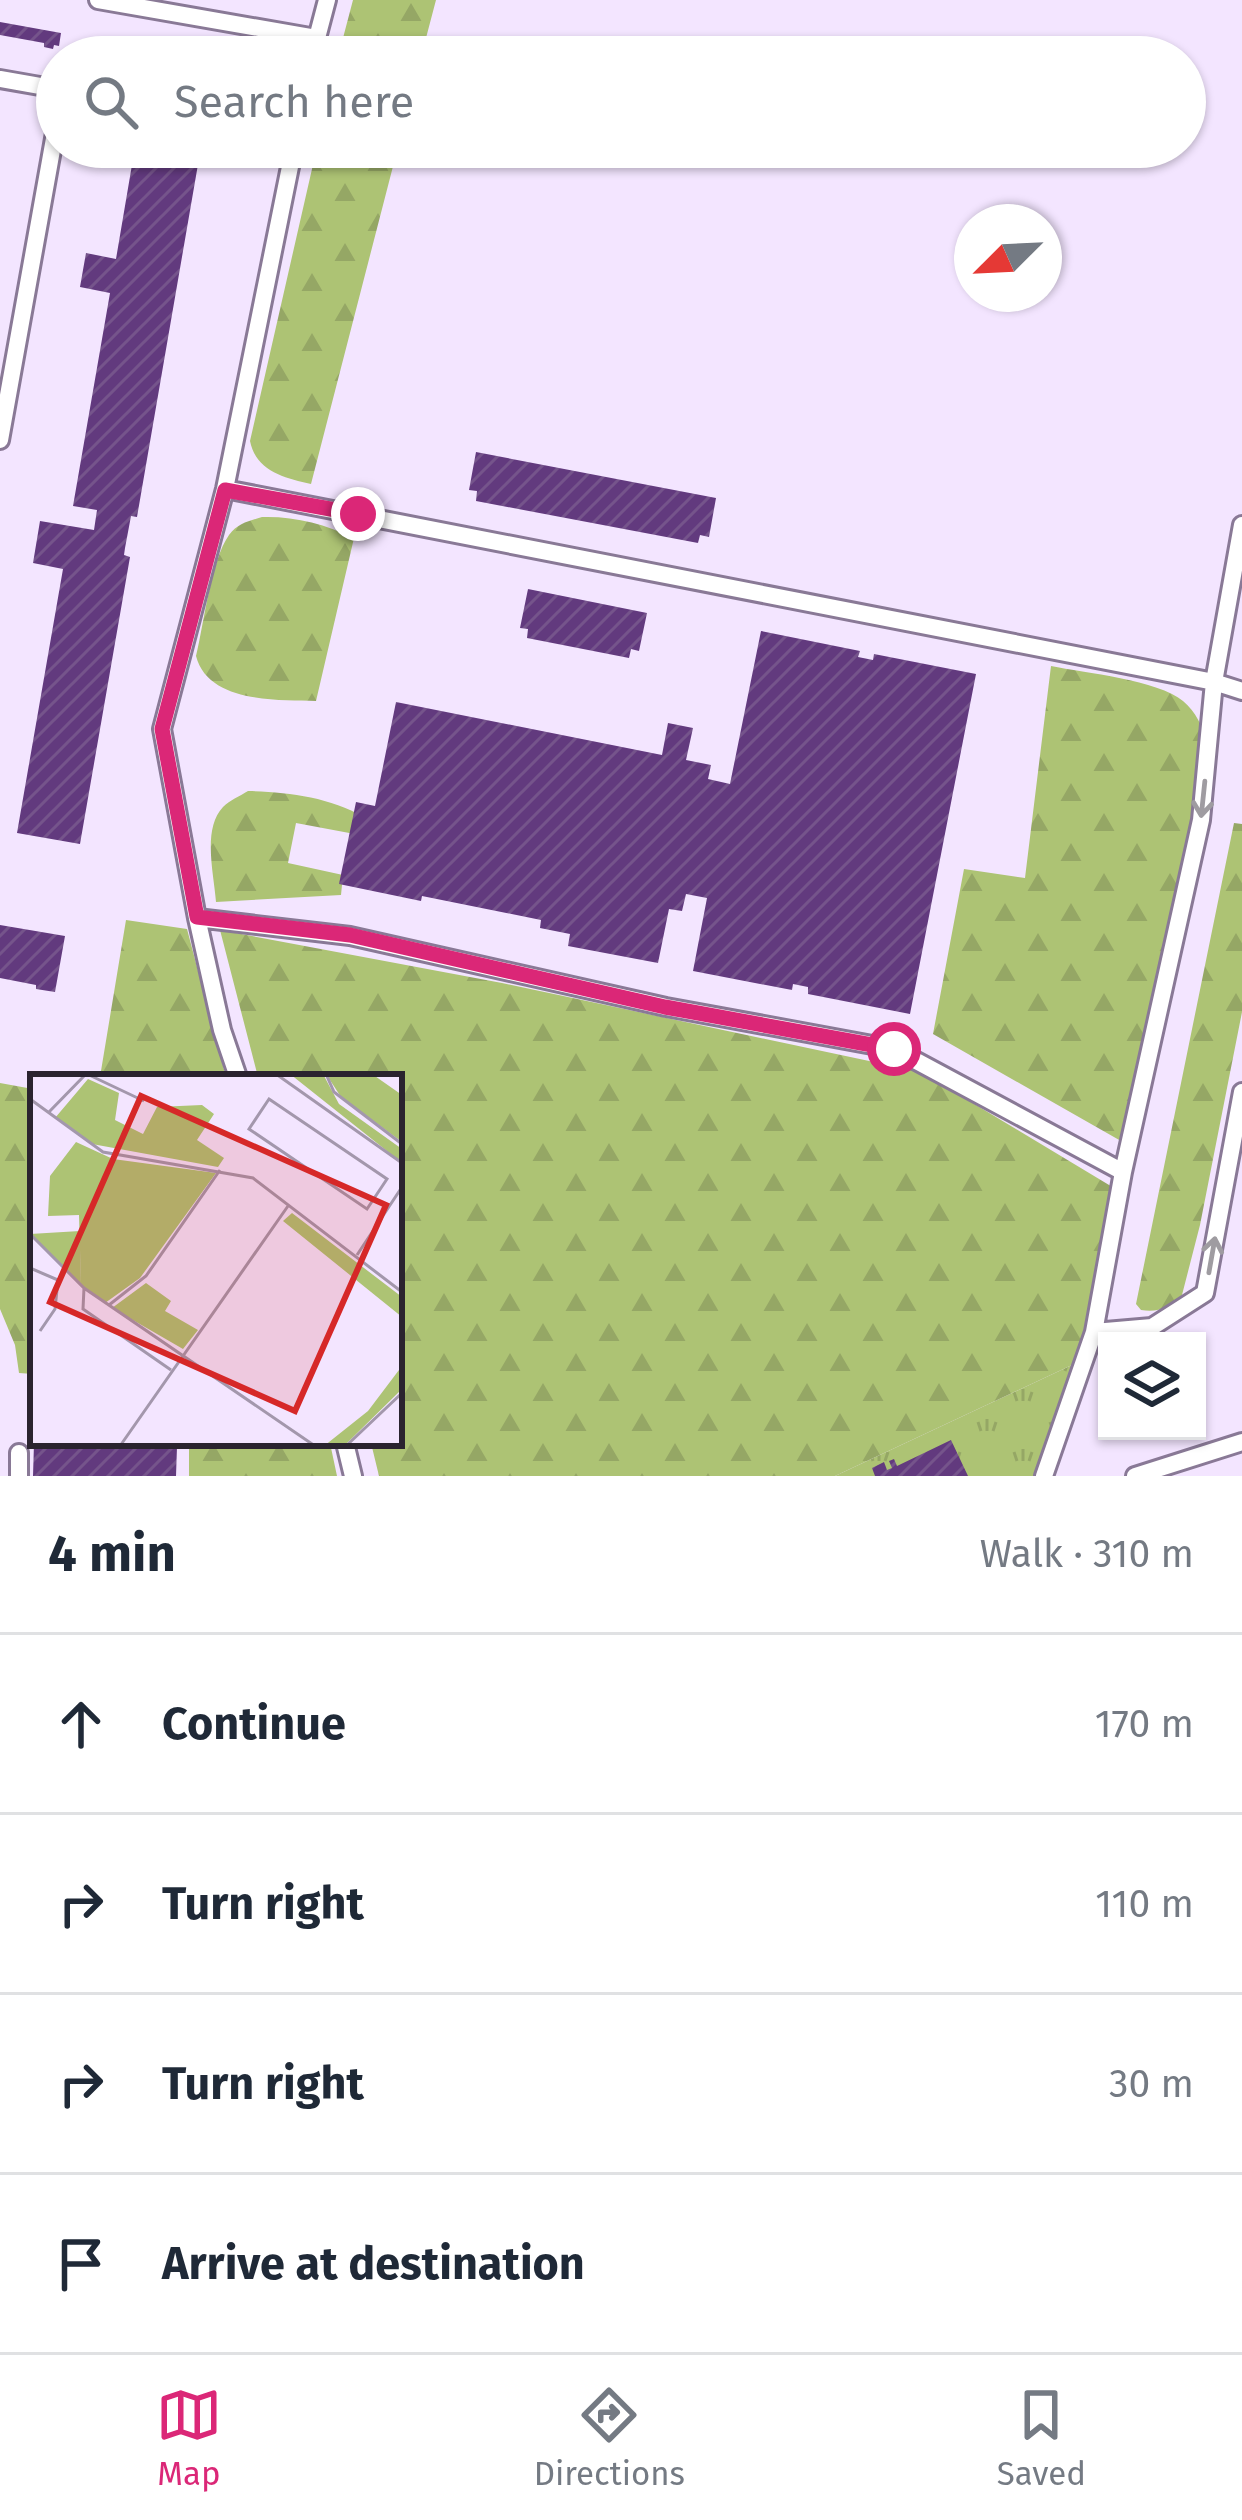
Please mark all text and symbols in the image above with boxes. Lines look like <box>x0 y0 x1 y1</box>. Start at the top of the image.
search box <box>36 36 1206 168</box>
icon: search <box>78 69 144 135</box>
text: Search here <box>174 75 414 129</box>
north arrow <box>954 204 1062 312</box>
route end <box>331 487 385 541</box>
one-way arrow <box>1191 779 1214 818</box>
route start <box>867 1022 921 1076</box>
inset map <box>30 1074 402 1446</box>
one-way arrow <box>1202 1237 1224 1276</box>
map controls <box>1098 1332 1206 1440</box>
button: layers <box>1098 1332 1206 1440</box>
text: 4 min <box>48 1523 176 1585</box>
text: Walk · 310 m <box>980 1531 1194 1577</box>
icon: ahead <box>48 1691 114 1757</box>
text: Continue <box>162 1697 346 1751</box>
text: 170 m <box>1095 1701 1194 1747</box>
icon: right <box>48 1871 114 1937</box>
text: Turn right <box>162 1877 364 1931</box>
text: 110 m <box>1095 1881 1194 1927</box>
icon: right <box>48 2051 114 2117</box>
text: Turn right <box>162 2057 364 2111</box>
text: 30 m <box>1109 2061 1194 2107</box>
icon: arrive <box>48 2231 114 2297</box>
text: Arrive at destination <box>162 2237 585 2291</box>
tab: Map <box>156 2382 222 2494</box>
tab: Directions <box>534 2382 685 2494</box>
tab: Saved <box>997 2382 1086 2494</box>

